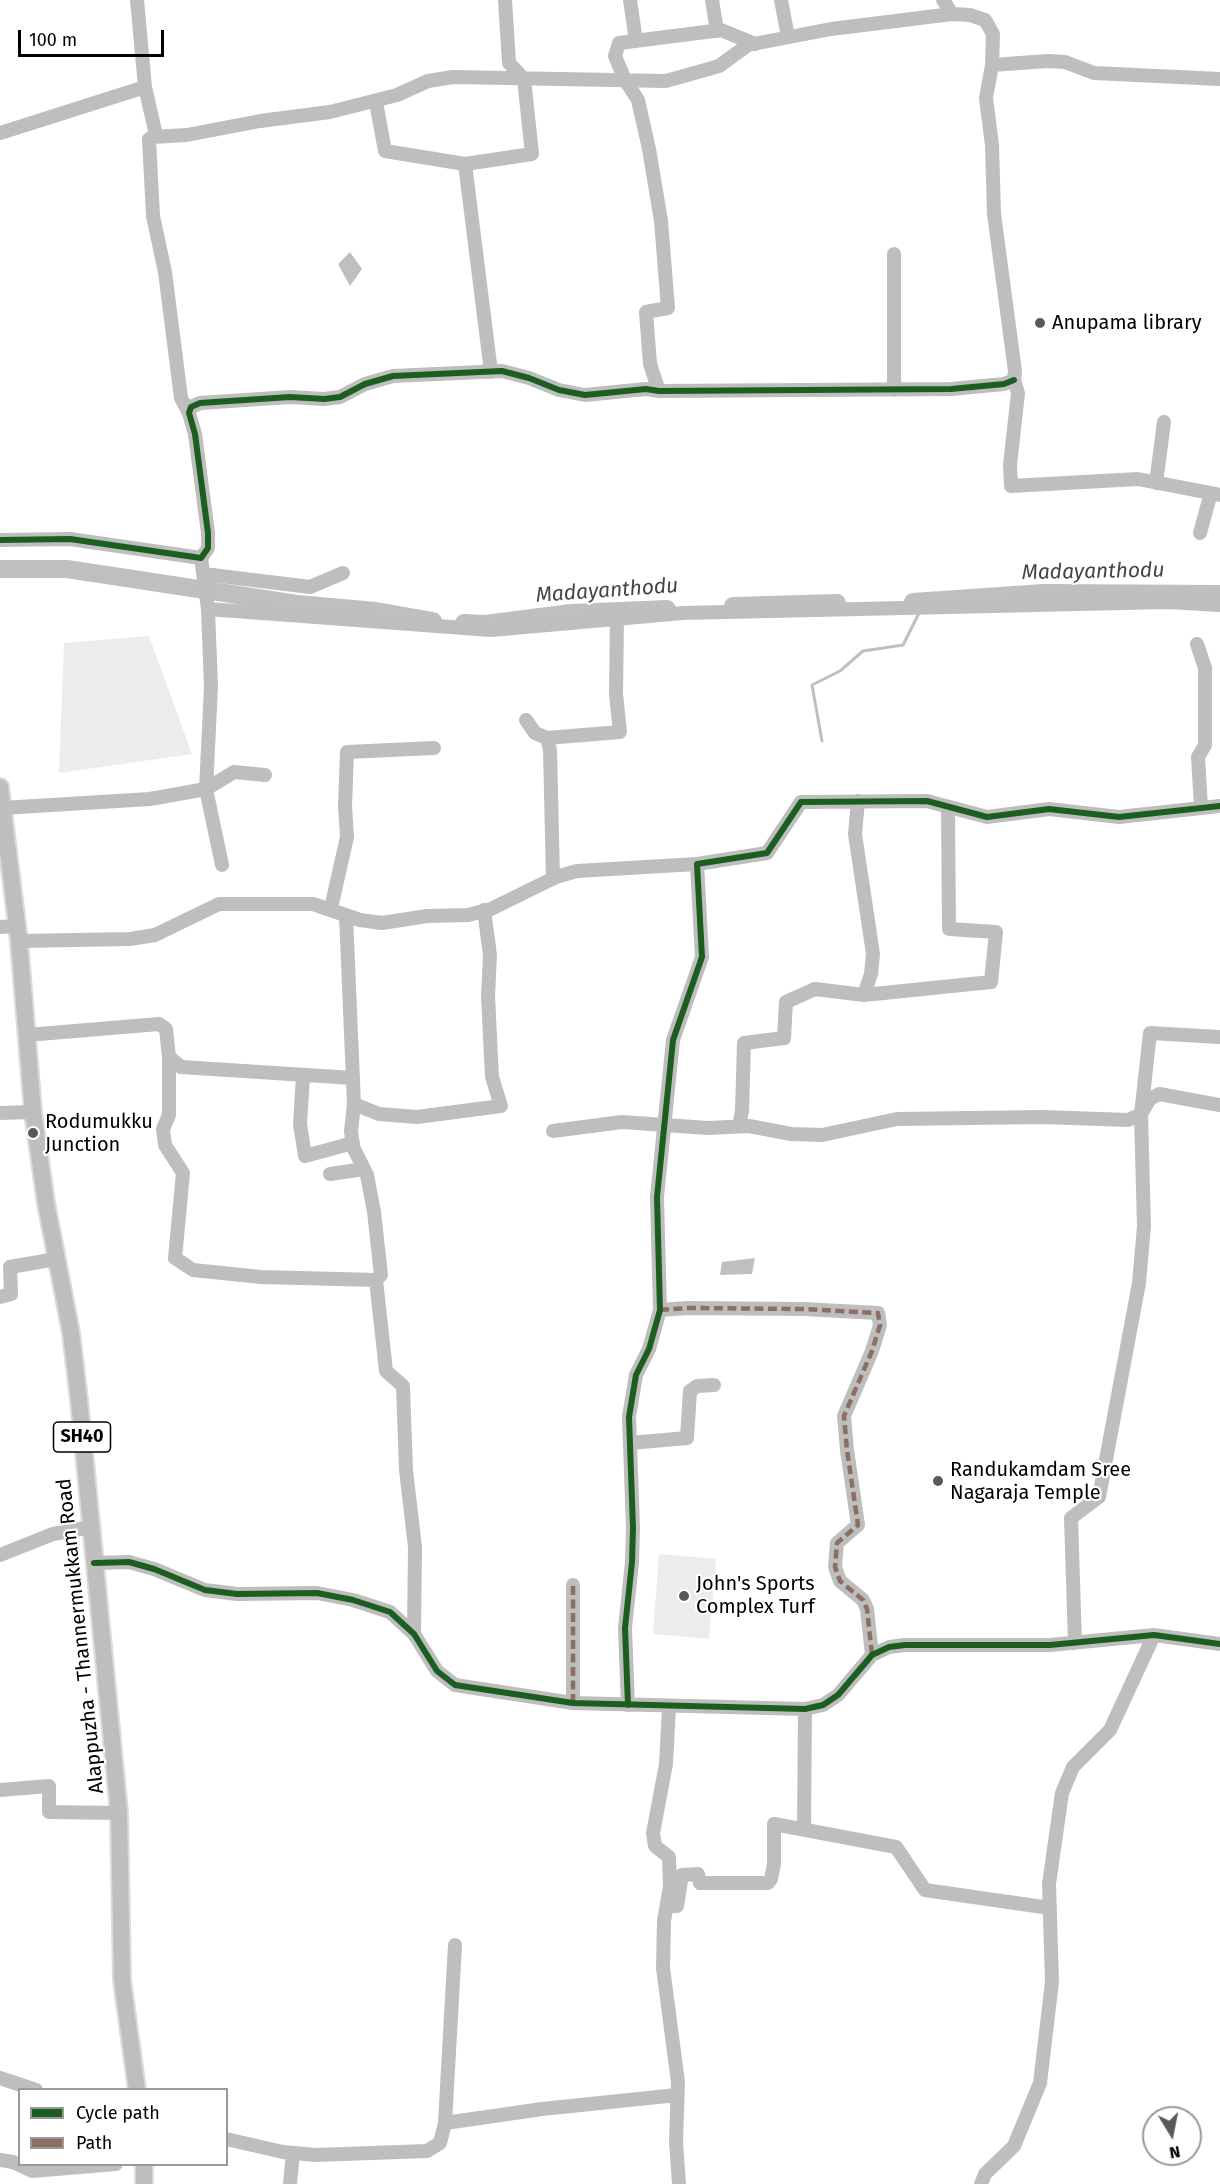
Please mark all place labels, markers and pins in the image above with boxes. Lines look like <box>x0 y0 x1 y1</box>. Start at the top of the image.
place label: Anupama library <box>1052 311 1202 335</box>
marker: Anupama library <box>1033 316 1047 330</box>
place label: Rodumukku Junction <box>45 1110 153 1157</box>
marker: Rodumukku Junction <box>26 1126 40 1140</box>
place label: Randukamdam Sree Nagaraja Temple <box>950 1458 1131 1505</box>
marker: Randukamdam Sree Nagaraja Temple <box>931 1474 945 1488</box>
place label: John's Sports Complex Turf <box>696 1572 815 1619</box>
marker: John's Sports Complex Turf <box>677 1589 691 1603</box>

